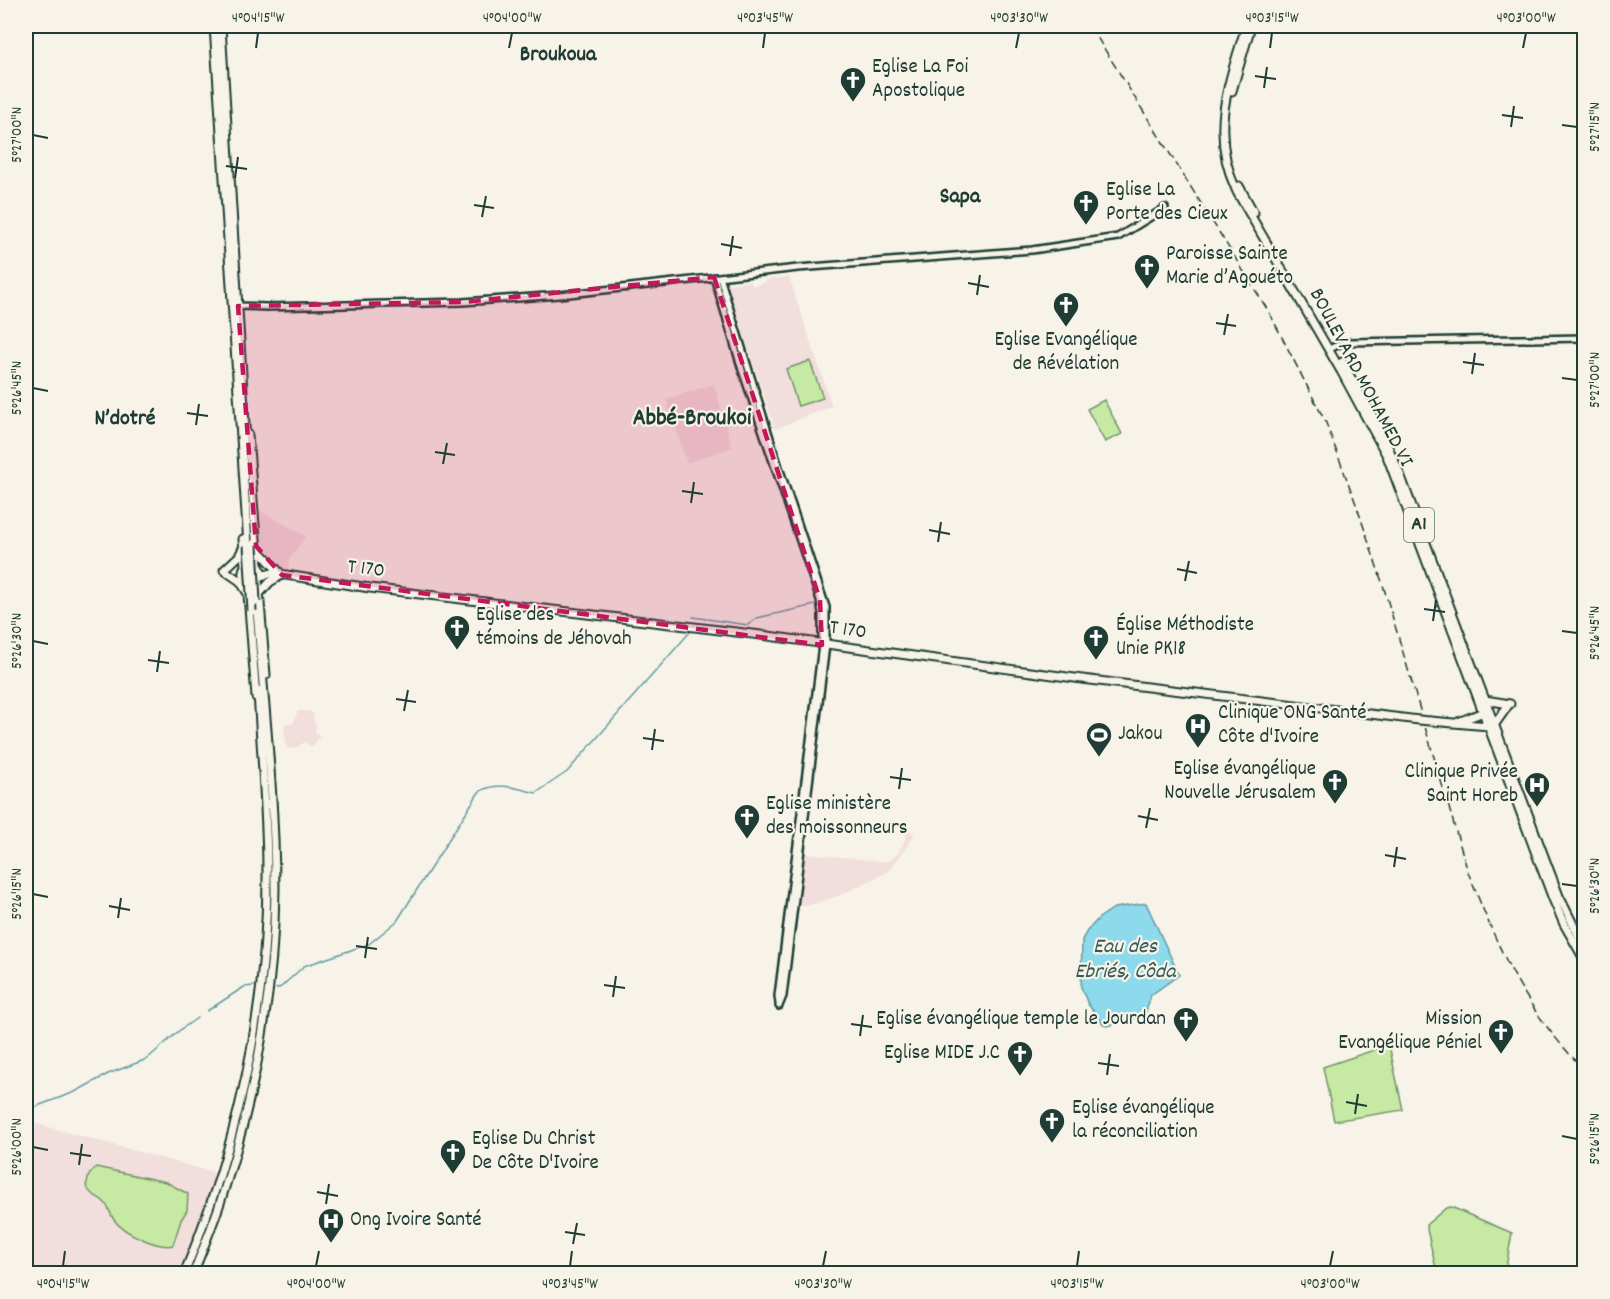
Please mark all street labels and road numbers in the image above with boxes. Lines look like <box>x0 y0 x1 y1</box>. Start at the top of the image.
street label: BOULEVARD MOHAMED VI <box>1300 283 1420 473</box>
road number: A1 <box>1404 508 1434 542</box>
street label: T 170 <box>346 553 386 587</box>
street label: T 170 <box>827 614 869 648</box>

